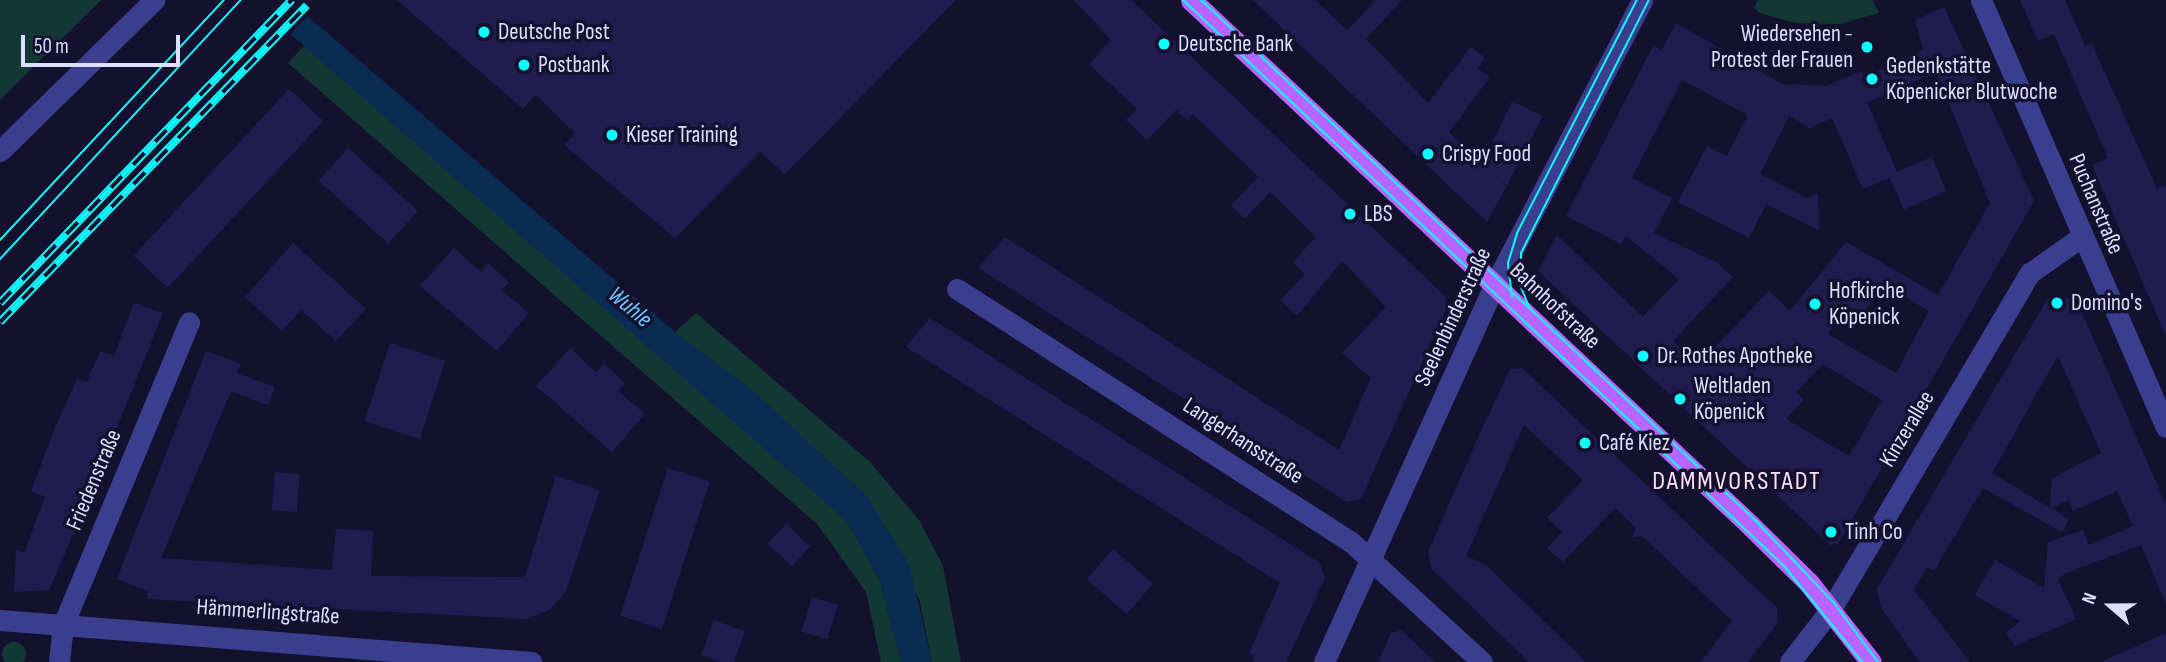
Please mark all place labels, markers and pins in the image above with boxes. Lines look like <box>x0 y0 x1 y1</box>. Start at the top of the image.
place label: Deutsche Post <box>498 18 610 46</box>
place label: Wiedersehen - Protest der Frauen <box>1711 20 1853 74</box>
marker: Deutsche Post <box>476 24 492 40</box>
place label: Deutsche Bank <box>1178 30 1293 58</box>
marker: Deutsche Bank <box>1156 36 1172 52</box>
marker: Wiedersehen - Protest der Frauen <box>1859 39 1875 55</box>
place label: Postbank <box>538 51 610 79</box>
place label: Gedenkstätte Köpenicker Blutwoche <box>1886 52 2057 106</box>
marker: Postbank <box>516 57 532 73</box>
marker: Gedenkstätte Köpenicker Blutwoche <box>1864 71 1880 87</box>
place label: Kieser Training <box>626 121 738 149</box>
marker: Kieser Training <box>604 127 620 143</box>
place label: Crispy Food <box>1442 140 1531 168</box>
marker: Crispy Food <box>1420 146 1436 162</box>
place label: LBS <box>1364 200 1393 228</box>
marker: LBS <box>1342 206 1358 222</box>
place label: Hofkirche Köpenick <box>1829 277 1904 331</box>
place label: Domino's <box>2071 289 2142 317</box>
marker: Domino's <box>2049 295 2065 311</box>
marker: Hofkirche Köpenick <box>1807 296 1823 312</box>
place label: Dr. Rothes Apotheke <box>1657 342 1813 370</box>
marker: Dr. Rothes Apotheke <box>1635 348 1651 364</box>
place label: Weltladen Köpenick <box>1694 372 1771 426</box>
marker: Weltladen Köpenick <box>1672 391 1688 407</box>
place label: Café Kiez <box>1599 429 1670 457</box>
marker: Café Kiez <box>1577 435 1593 451</box>
place label: Tinh Co <box>1845 518 1902 546</box>
marker: Tinh Co <box>1823 524 1839 540</box>

